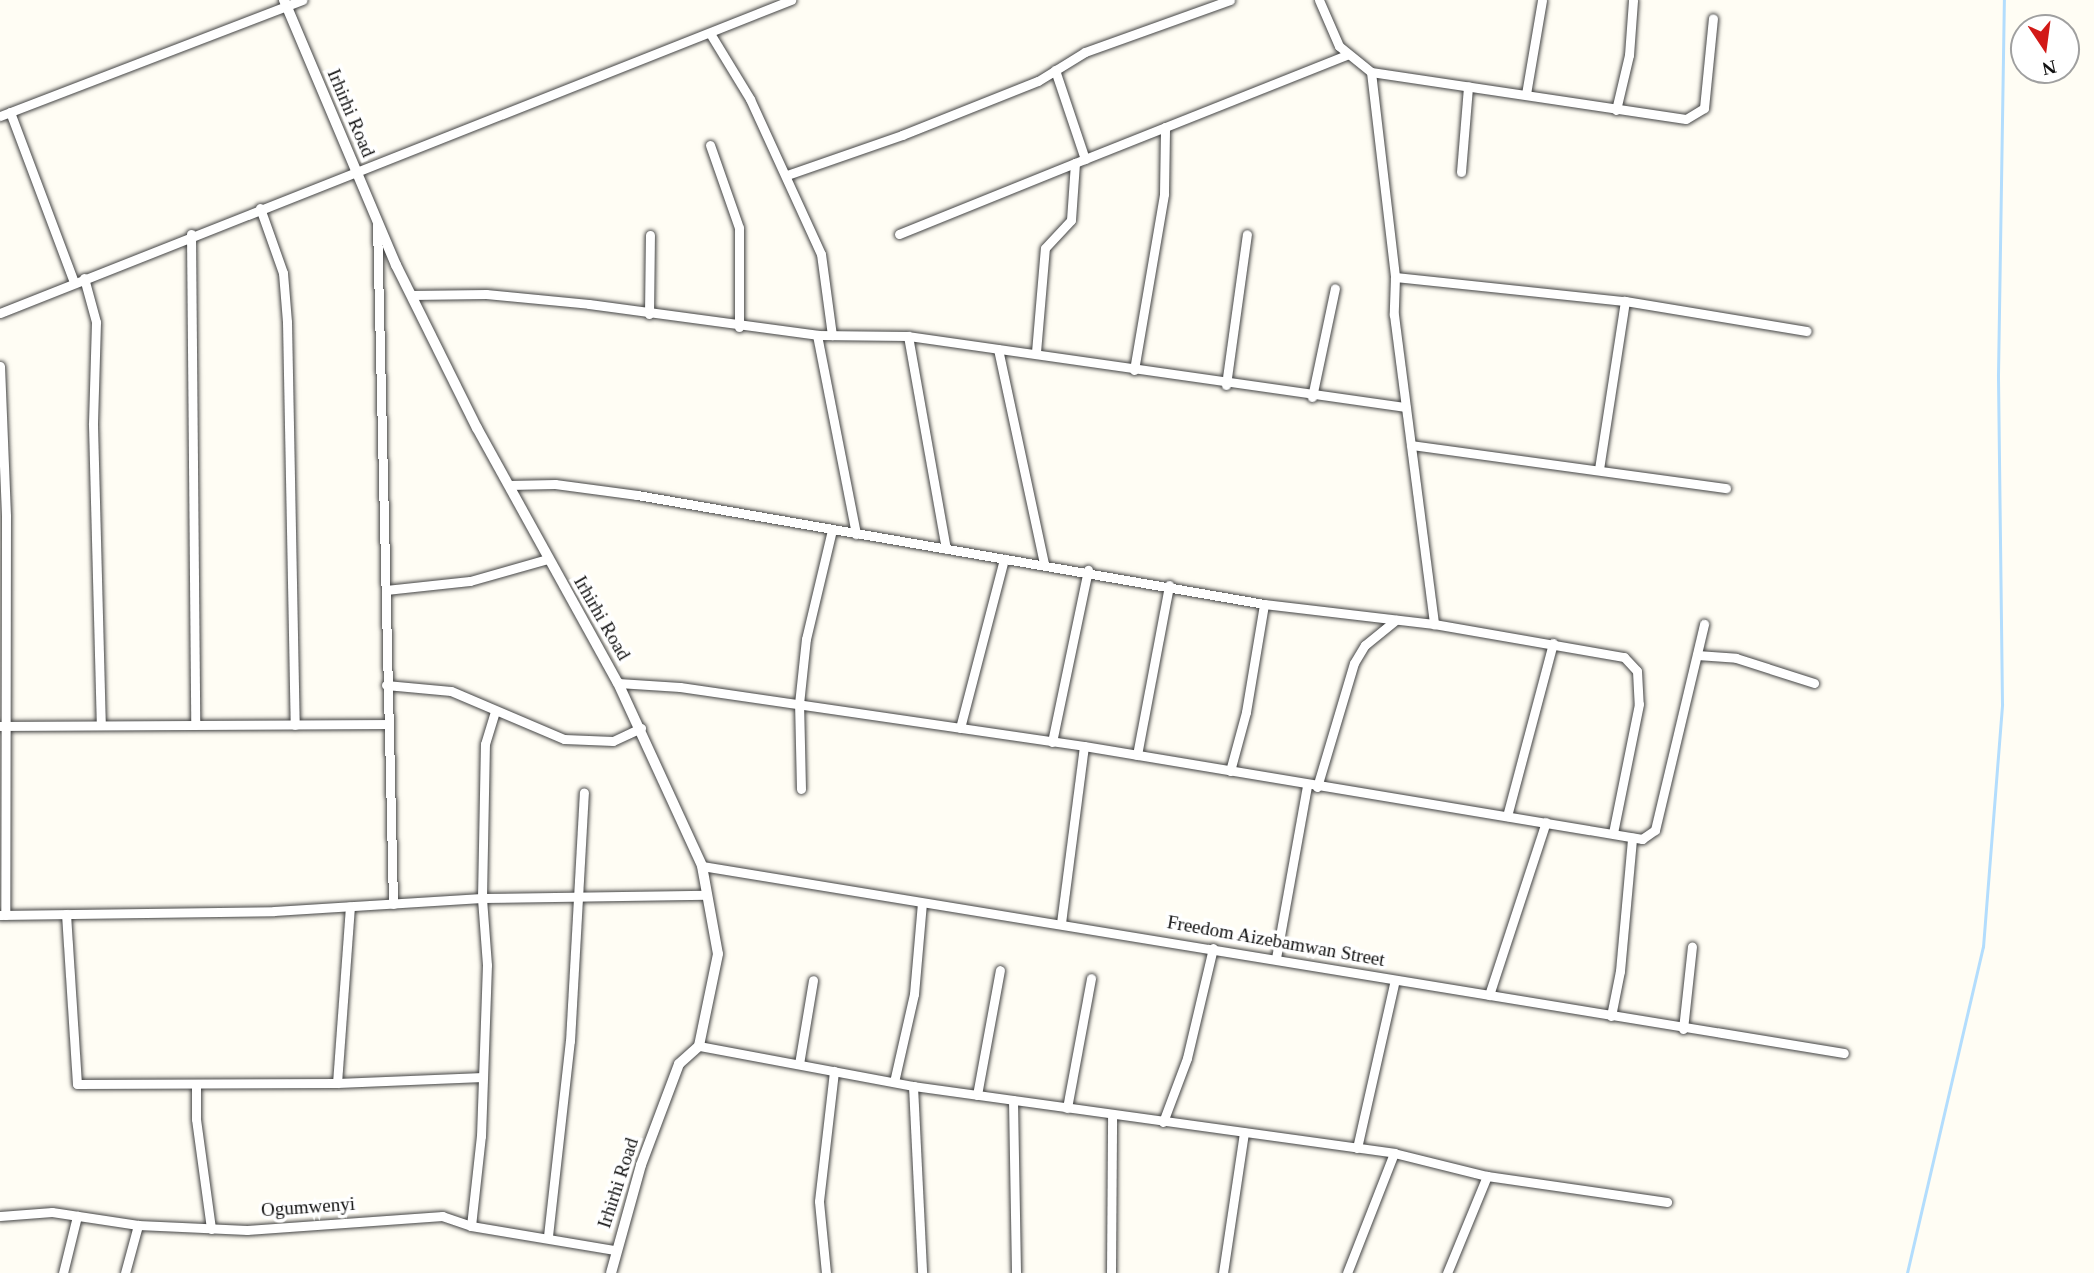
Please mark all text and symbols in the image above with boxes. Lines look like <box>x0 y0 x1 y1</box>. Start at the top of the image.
north arrow <box>2010 14 2080 84</box>
text: N <box>2040 56 2058 80</box>
street label: Irhirhi Road <box>322 66 380 160</box>
street label: Irhirhi Road <box>569 572 635 664</box>
street label: Freedom Aizebamwan Street <box>1165 911 1387 971</box>
street label: Irhirhi Road <box>593 1135 643 1231</box>
street label: Ogumwenyi <box>260 1192 356 1222</box>

